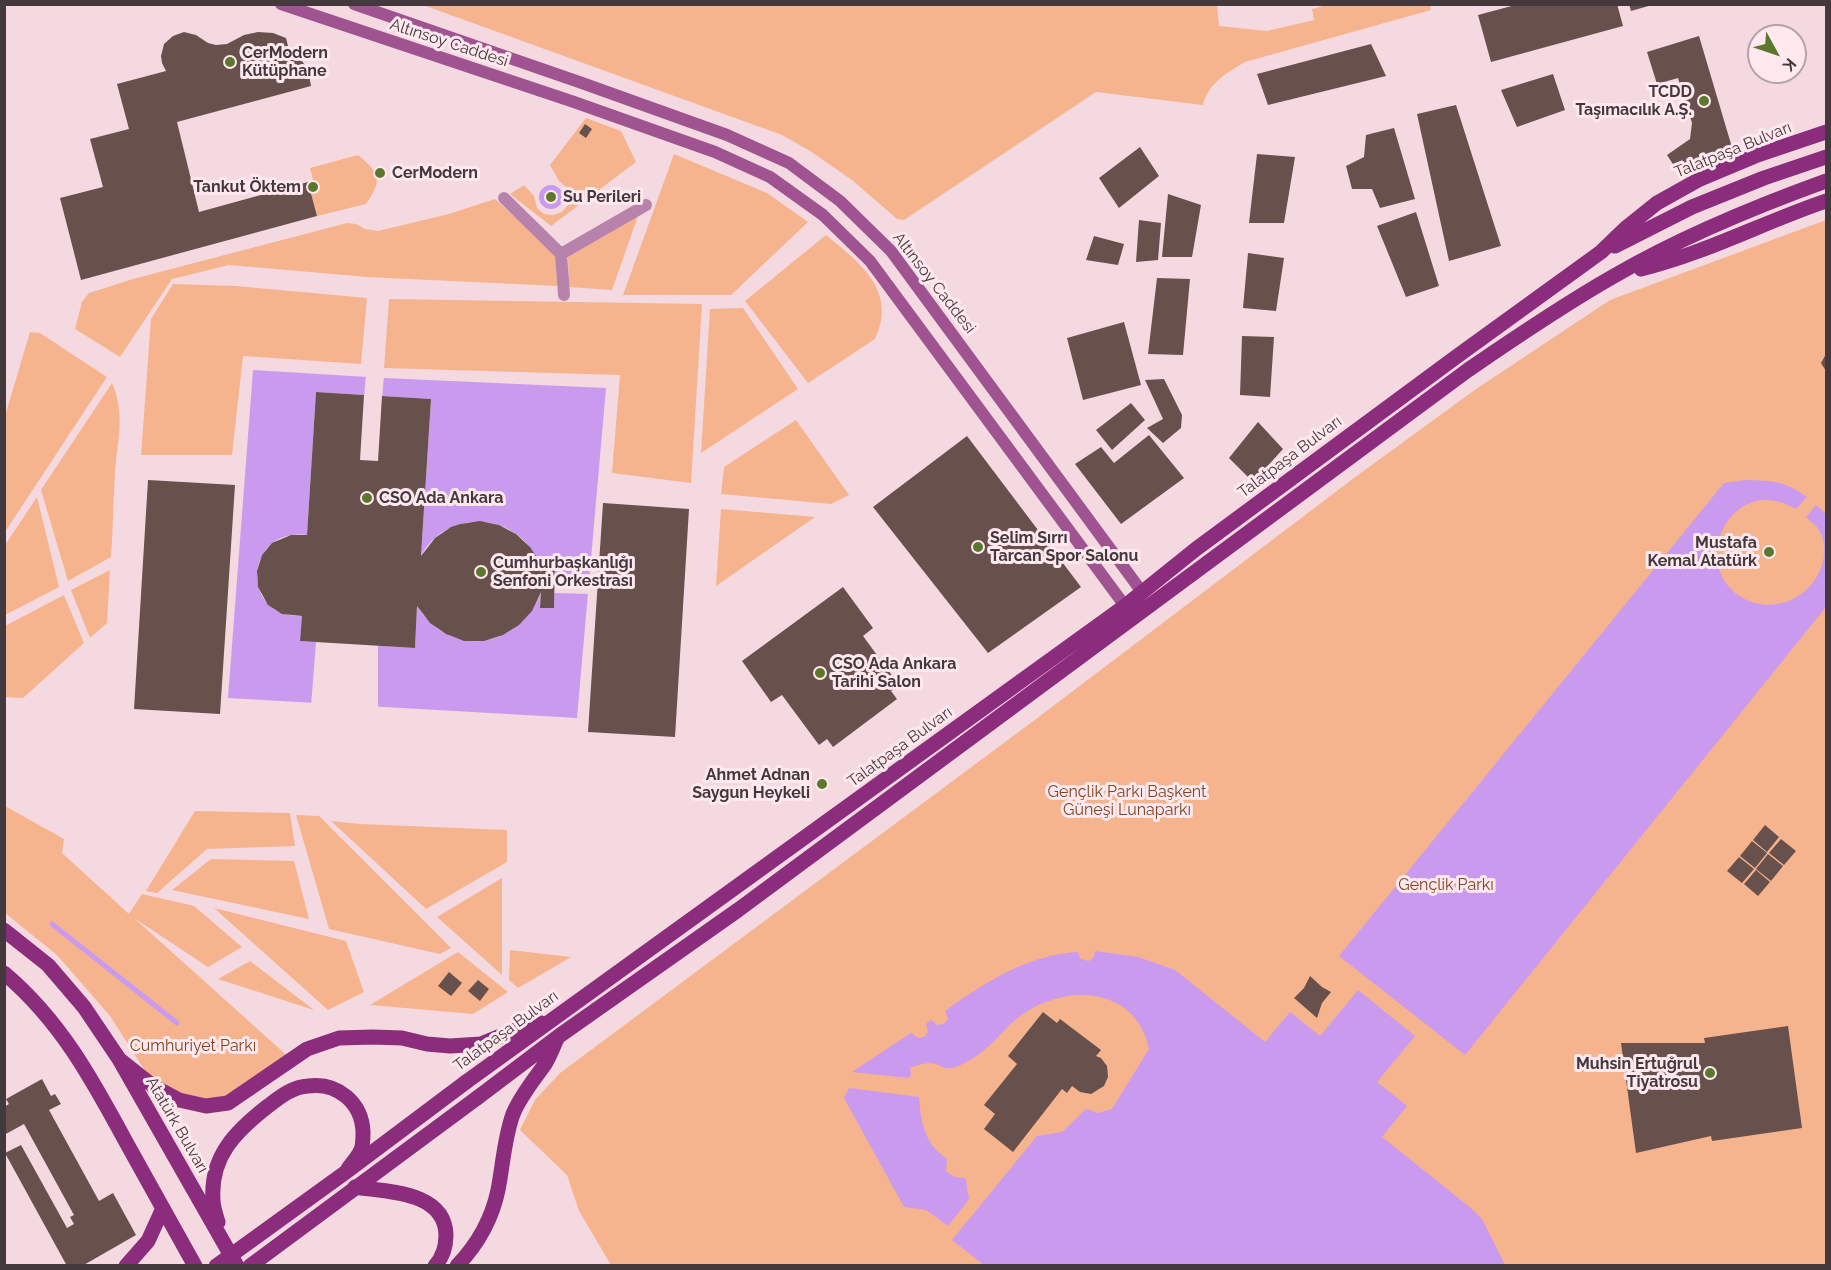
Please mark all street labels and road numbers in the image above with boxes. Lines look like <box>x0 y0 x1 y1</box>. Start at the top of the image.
street label: Altınsoy Caddesi <box>387 15 511 71</box>
street label: Talatpaşa Bulvarı <box>1672 118 1794 182</box>
street label: Altınsoy Caddesi <box>888 229 980 337</box>
street label: Talatpaşa Bulvarı <box>1234 412 1346 502</box>
street label: Talatpaşa Bulvarı <box>844 703 956 791</box>
street label: Talatpaşa Bulvarı <box>450 987 562 1075</box>
street label: Atatürk Bulvarı <box>142 1073 212 1177</box>

